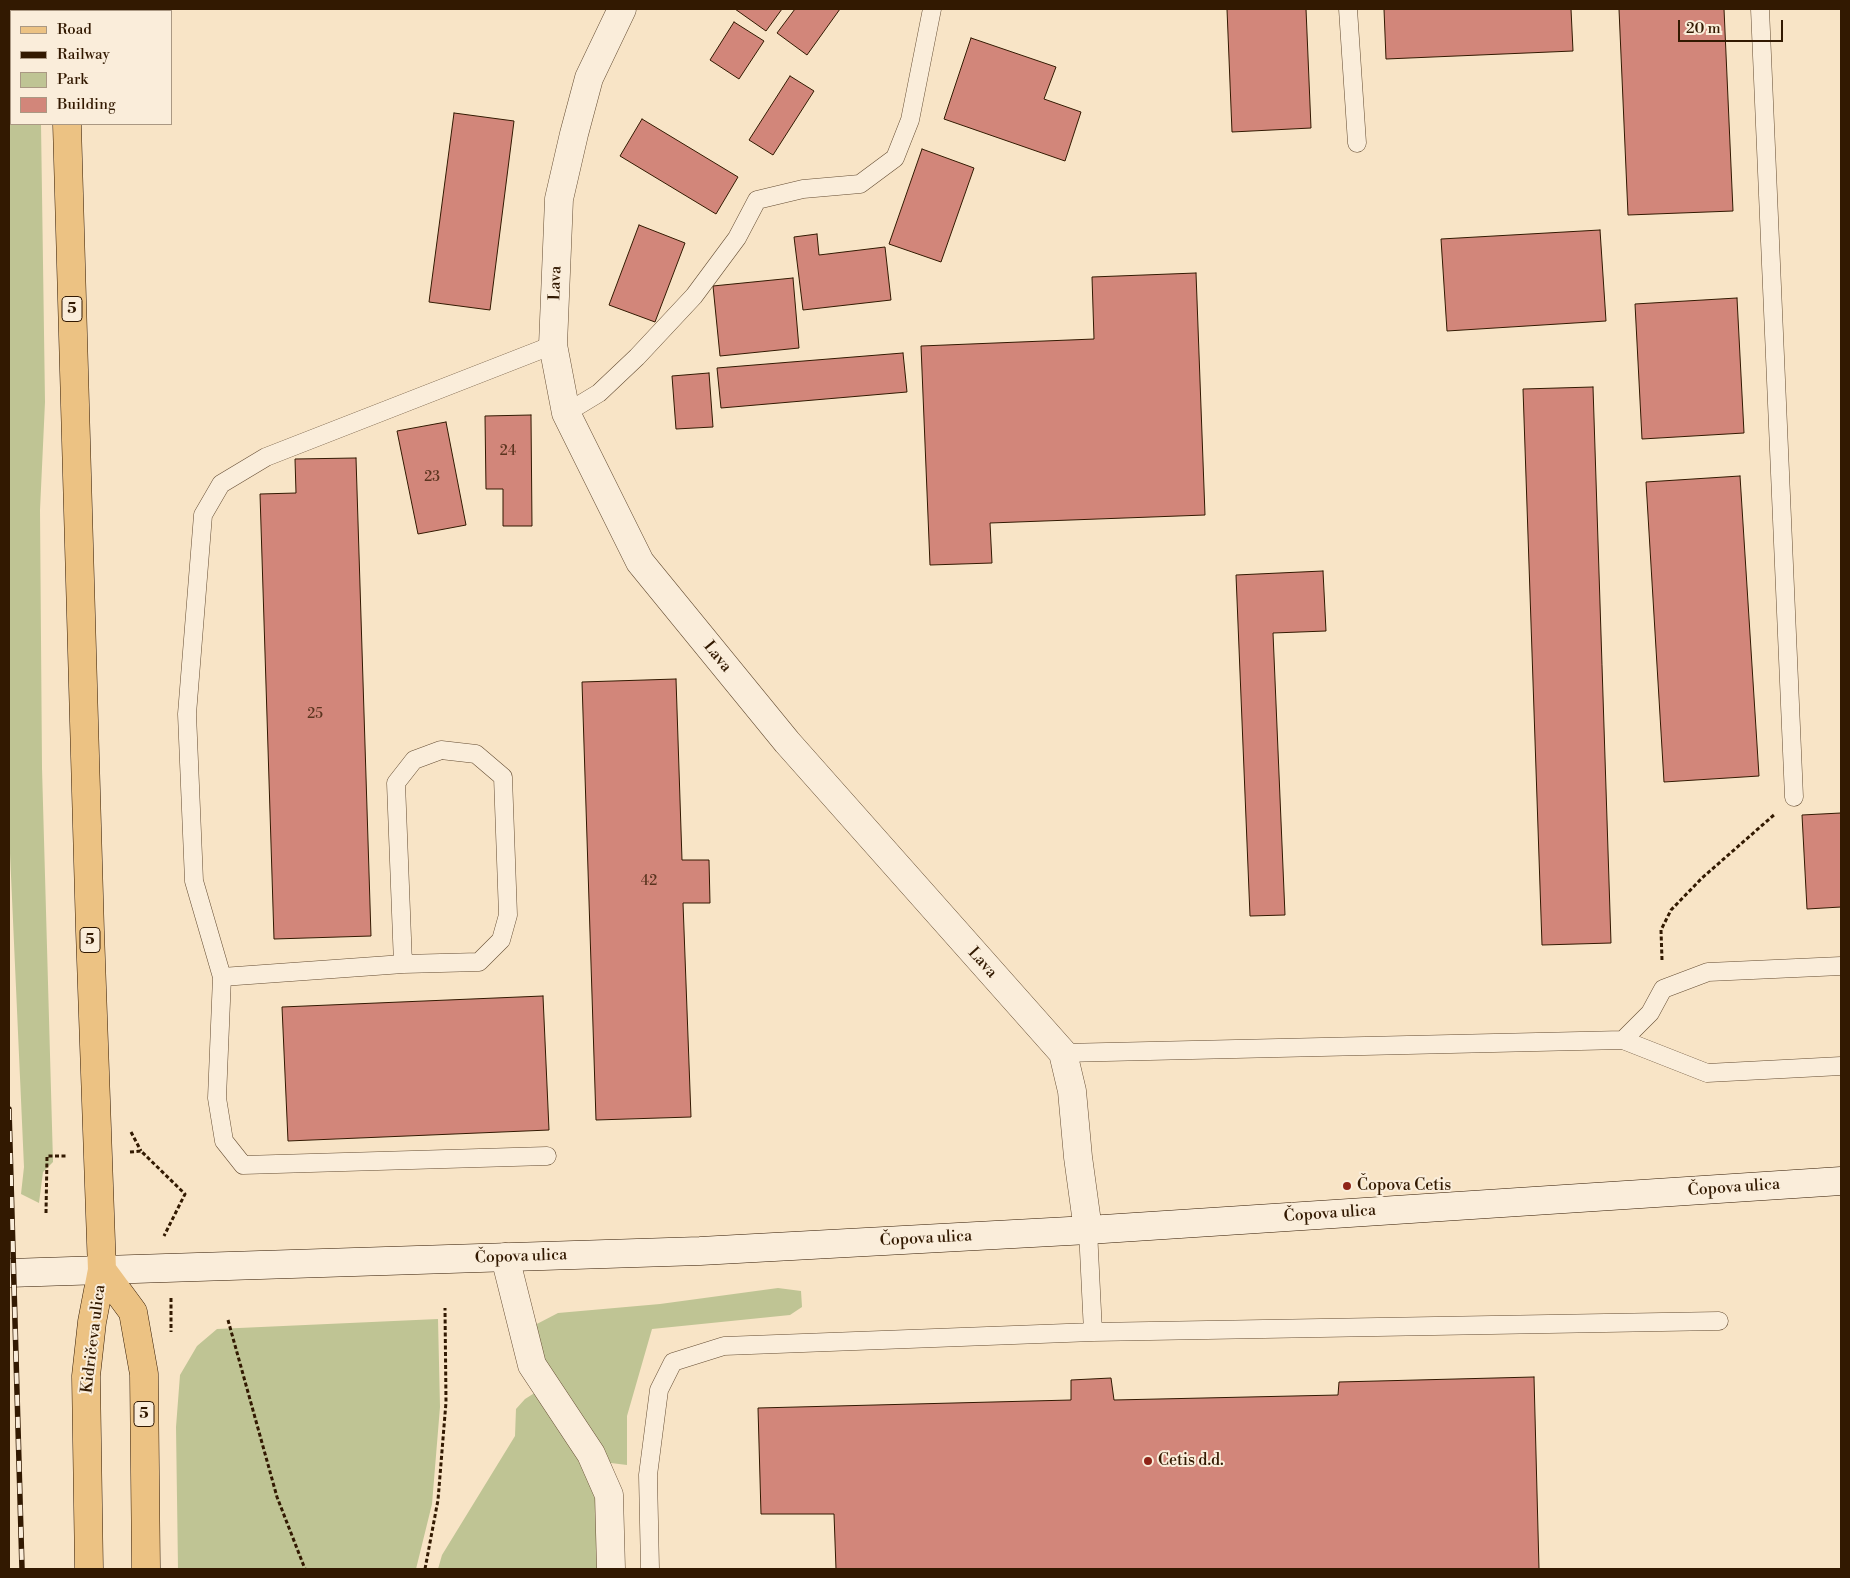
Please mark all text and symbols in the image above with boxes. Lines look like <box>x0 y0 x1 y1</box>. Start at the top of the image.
legend <box>10 10 172 125</box>
scale bar <box>1680 10 1785 42</box>
text: 20 m <box>1686 19 1721 38</box>
text: Road <box>57 20 92 39</box>
text: Railway <box>57 45 110 64</box>
text: Park <box>57 70 88 89</box>
text: Building <box>57 95 116 114</box>
street label: Lava <box>546 265 566 301</box>
road number: 5 <box>62 296 82 322</box>
house number: 24 <box>500 444 516 460</box>
house number: 23 <box>424 470 440 486</box>
street label: Lava <box>699 638 735 676</box>
house number: 25 <box>307 707 323 723</box>
house number: 42 <box>641 874 657 890</box>
road number: 5 <box>80 928 100 952</box>
street label: Lava <box>963 944 1001 982</box>
street label: Čopova ulica <box>1687 1175 1781 1201</box>
place label: Čopova Cetis <box>1357 1176 1451 1196</box>
marker: Čopova Cetis <box>1341 1180 1353 1192</box>
street label: Čopova ulica <box>1283 1201 1377 1227</box>
street label: Čopova ulica <box>879 1227 973 1251</box>
street label: Čopova ulica <box>474 1246 568 1268</box>
street label: Kidričeva ulica <box>78 1284 110 1394</box>
road number: 5 <box>134 1402 154 1426</box>
place label: Cetis d.d. <box>1158 1451 1224 1471</box>
marker: Cetis d.d. <box>1142 1455 1154 1467</box>

